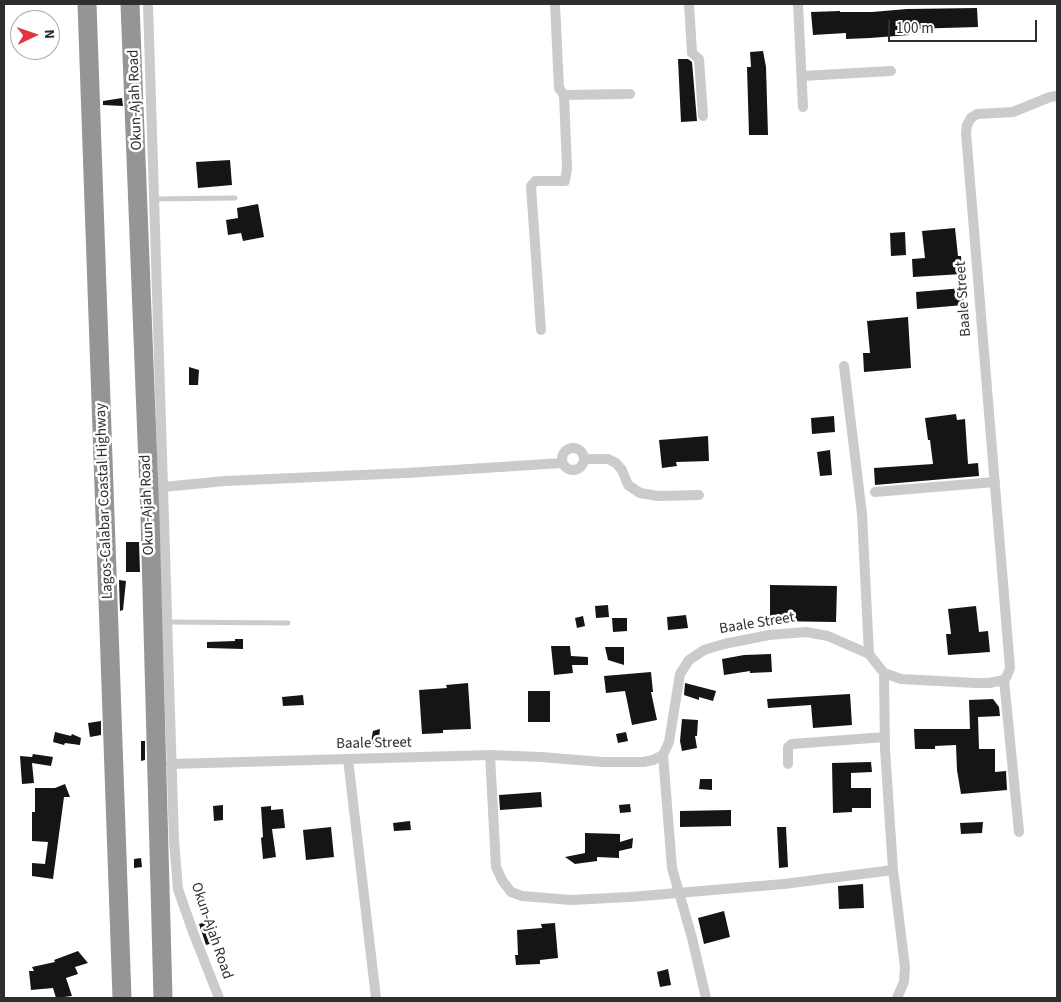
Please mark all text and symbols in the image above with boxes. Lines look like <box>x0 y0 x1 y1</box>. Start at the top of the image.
north arrow <box>10 10 60 60</box>
scale bar <box>891 10 1040 42</box>
text: 100 m <box>896 18 934 39</box>
text: N <box>39 29 59 39</box>
street label: Okun-Ajah Road <box>125 49 147 151</box>
street label: Baale Street <box>952 261 976 337</box>
street label: Lagos-Calabar Coastal Highway <box>93 403 117 599</box>
street label: Okun-Ajah Road <box>137 454 159 556</box>
street label: Baale Street <box>718 609 796 639</box>
street label: Baale Street <box>336 734 412 754</box>
street label: Okun-Ajah Road <box>186 880 236 982</box>

